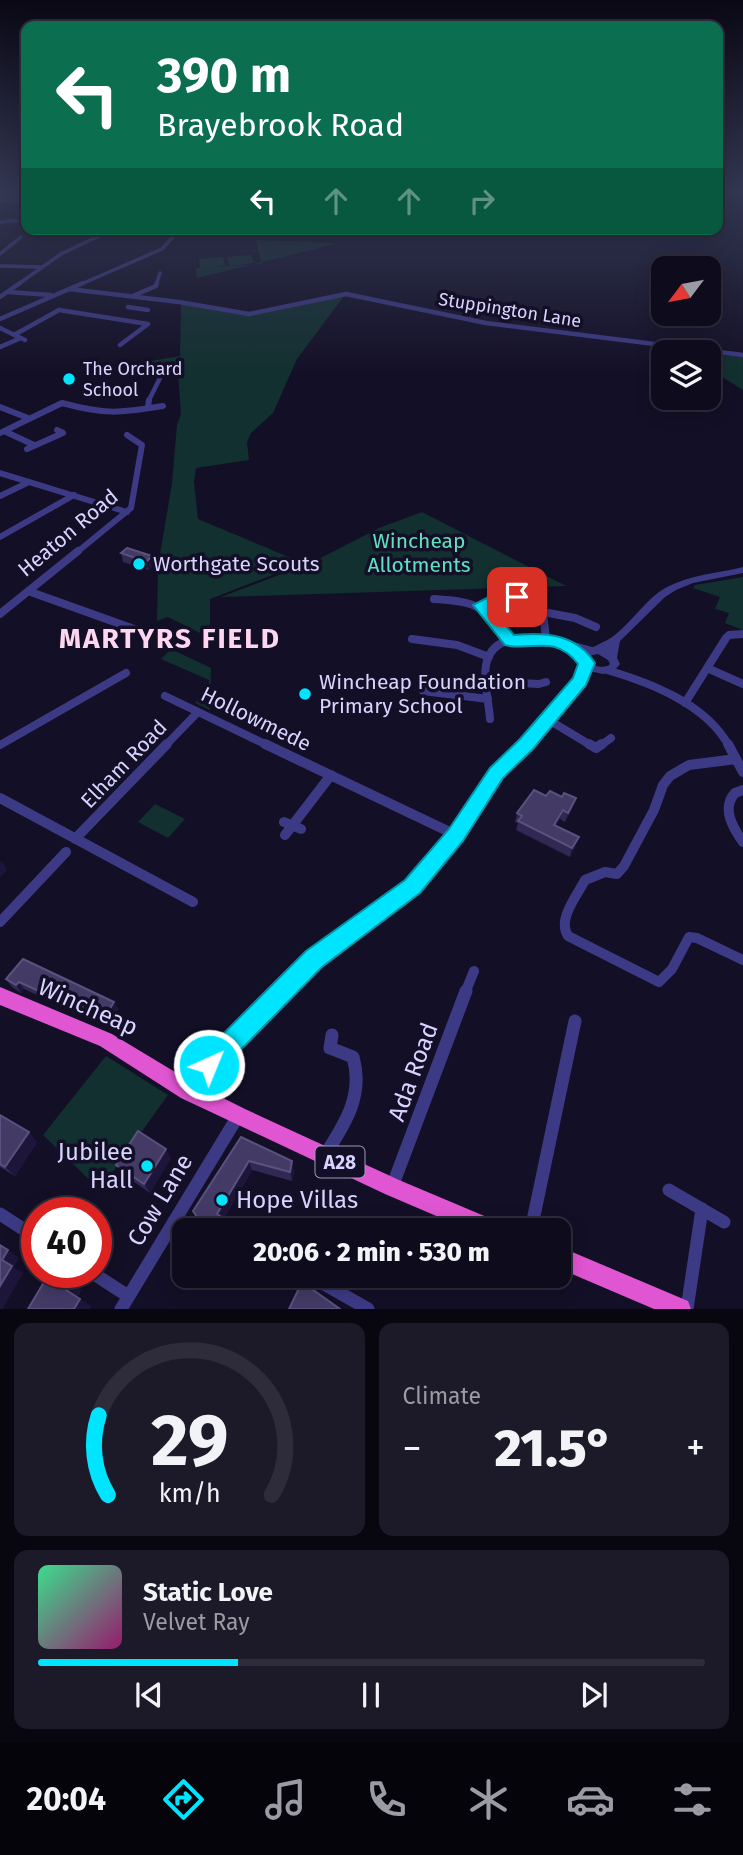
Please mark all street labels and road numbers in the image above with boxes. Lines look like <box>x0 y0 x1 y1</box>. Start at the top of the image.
street label: Stuppington Lane <box>437 288 583 332</box>
street label: Heaton Road <box>13 484 123 582</box>
street label: Hollowmede <box>197 681 315 757</box>
street label: Elham Road <box>75 714 173 814</box>
street label: Wincheap <box>34 973 142 1041</box>
street label: Ada Road <box>382 1019 444 1125</box>
road number: A28 <box>316 1146 364 1178</box>
street label: Cow Lane <box>122 1149 198 1251</box>

